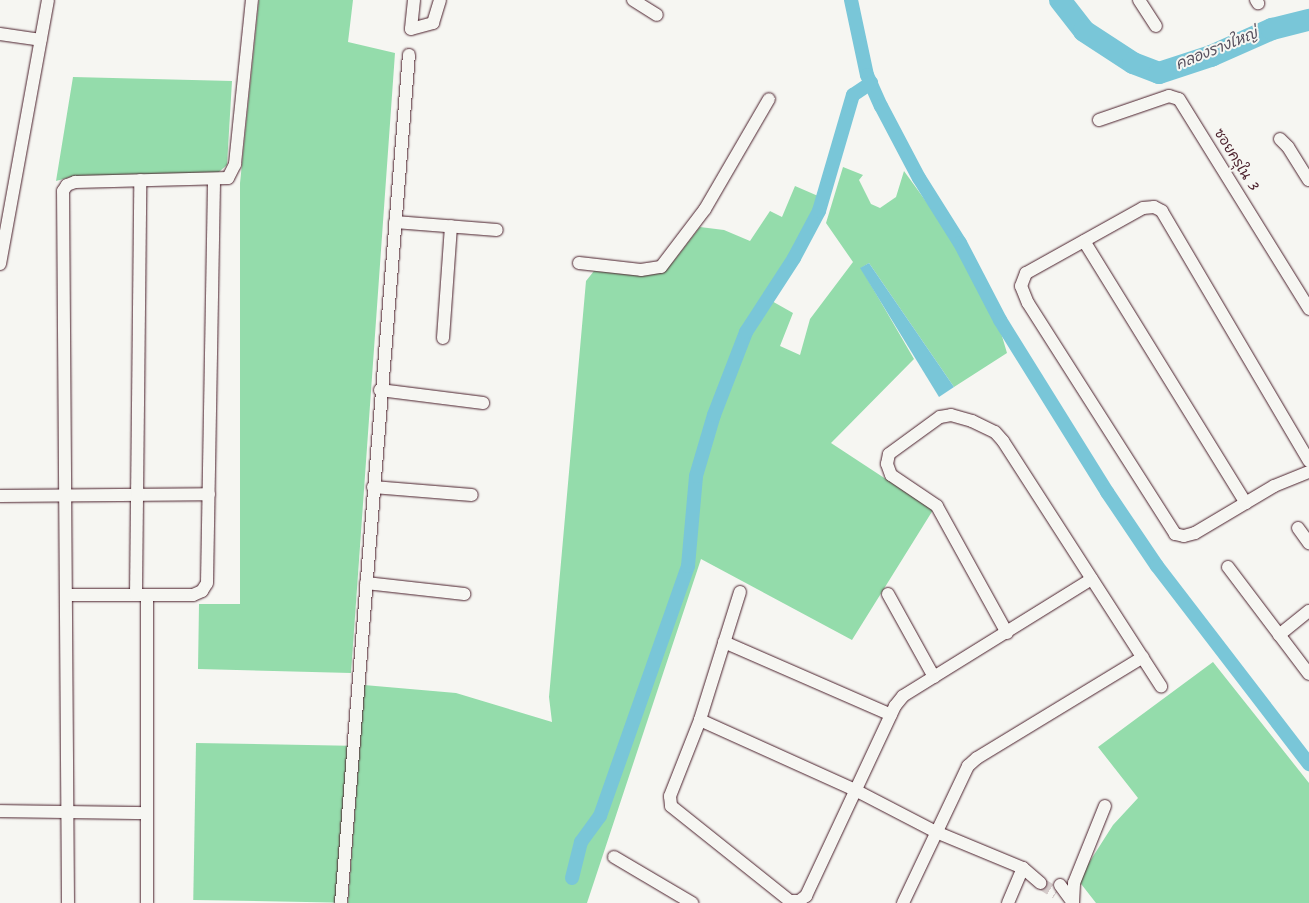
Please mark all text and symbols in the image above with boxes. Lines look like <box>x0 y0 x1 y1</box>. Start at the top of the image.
water label: คลองรางใหญ่ <box>1173 25 1261 75</box>
street label: ซอยครุใน 3 <box>1210 126 1262 194</box>

